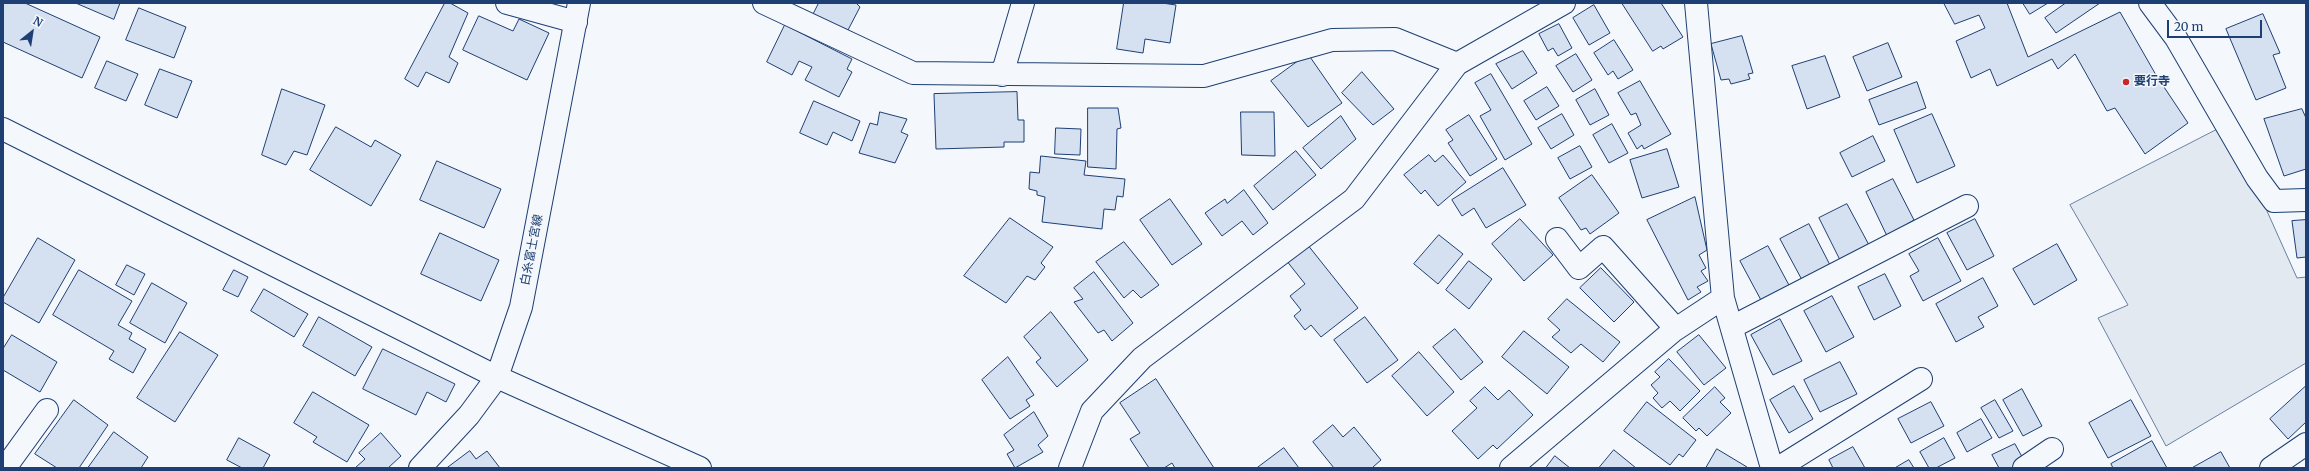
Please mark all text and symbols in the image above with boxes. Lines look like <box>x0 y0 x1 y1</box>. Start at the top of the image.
north arrow <box>12 12 52 52</box>
scale bar <box>2169 12 2264 38</box>
text: N <box>31 13 45 30</box>
text: 20 m <box>2174 19 2203 34</box>
place label: 要行寺 <box>2134 75 2170 89</box>
marker: 要行寺 <box>2121 77 2131 87</box>
street label: 白糸富士宮線 <box>518 213 546 287</box>

